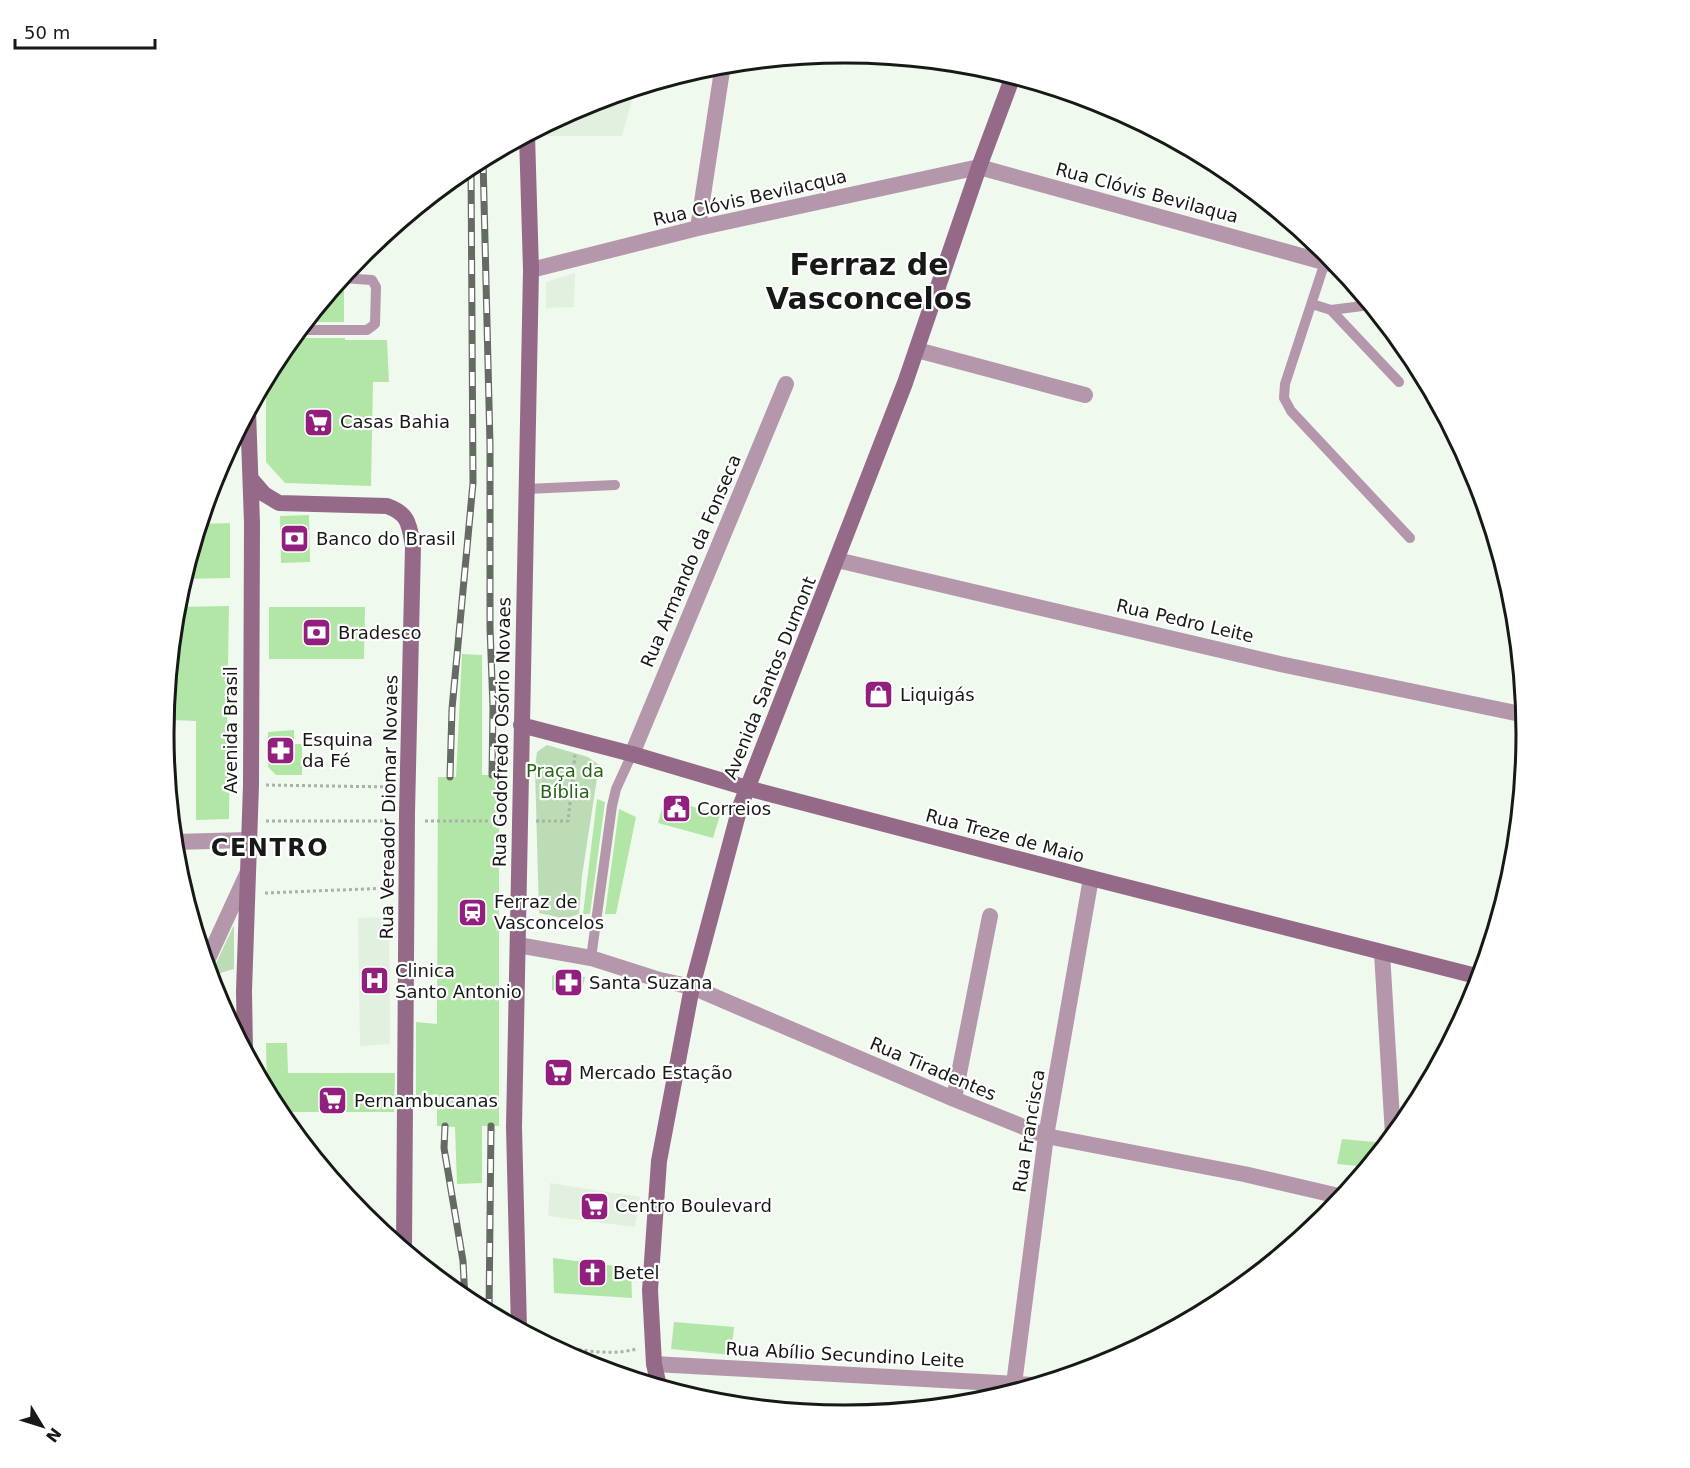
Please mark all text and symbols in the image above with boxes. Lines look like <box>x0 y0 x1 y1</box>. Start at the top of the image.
scale bar <box>15 12 154 50</box>
text: 50 m <box>24 22 70 43</box>
street label: Rua Clóvis Bevilaqua <box>1054 158 1241 227</box>
street label: Rua Clóvis Bevilacqua <box>651 165 849 230</box>
district label: Ferraz de Vasconcelos <box>766 247 972 316</box>
supermarket icon: Casas Bahia <box>303 406 335 438</box>
place label: Casas Bahia <box>340 411 450 432</box>
street label: Rua Armando da Fonseca <box>636 451 745 670</box>
bank icon: Banco do Brasil <box>279 523 311 555</box>
place label: Banco do Brasil <box>316 528 456 549</box>
street label: Avenida Santos Dumont <box>719 573 820 782</box>
street label: Rua Pedro Leite <box>1114 595 1256 647</box>
street label: Rua Godofredo Osório Novaes <box>489 597 514 867</box>
bank icon: Bradesco <box>301 617 333 649</box>
place label: Bradesco <box>338 622 422 643</box>
street label: Avenida Brasil <box>220 666 241 794</box>
street label: Rua Vereador Diomar Novaes <box>376 674 401 940</box>
shop icon: Liquigás <box>863 679 895 711</box>
place label: Liquigás <box>900 684 975 705</box>
place label: Esquina da Fé <box>302 729 373 771</box>
pharmacy icon: Esquina da Fé <box>265 734 297 766</box>
park label: Praça da Bíblia <box>526 760 604 802</box>
public building icon: Correios <box>660 793 692 825</box>
place label: Correios <box>697 798 771 819</box>
street label: Rua Treze de Maio <box>924 804 1087 867</box>
district label: CENTRO <box>211 834 329 862</box>
place label: Ferraz de Vasconcelos <box>494 891 604 933</box>
station icon: Ferraz de Vasconcelos <box>457 896 489 928</box>
place label: Clinica Santo Antonio <box>395 960 522 1002</box>
hospital icon: Clinica Santo Antonio <box>358 965 390 997</box>
pharmacy icon: Santa Suzana <box>552 967 584 999</box>
place label: Santa Suzana <box>589 972 712 993</box>
street label: Rua Tiradentes <box>867 1032 1000 1105</box>
supermarket icon: Mercado Estação <box>542 1057 574 1089</box>
place label: Mercado Estação <box>579 1062 732 1083</box>
street label: Rua Francisca <box>1008 1068 1049 1194</box>
supermarket icon: Pernambucanas <box>317 1085 349 1117</box>
place label: Pernambucanas <box>354 1090 498 1111</box>
supermarket icon: Centro Boulevard <box>578 1190 610 1222</box>
place label: Centro Boulevard <box>615 1195 772 1216</box>
church icon: Betel <box>576 1257 608 1289</box>
place label: Betel <box>613 1262 660 1283</box>
street label: Rua Abílio Secundino Leite <box>725 1338 965 1371</box>
north arrow <box>12 1396 72 1456</box>
text: N <box>42 1424 65 1446</box>

